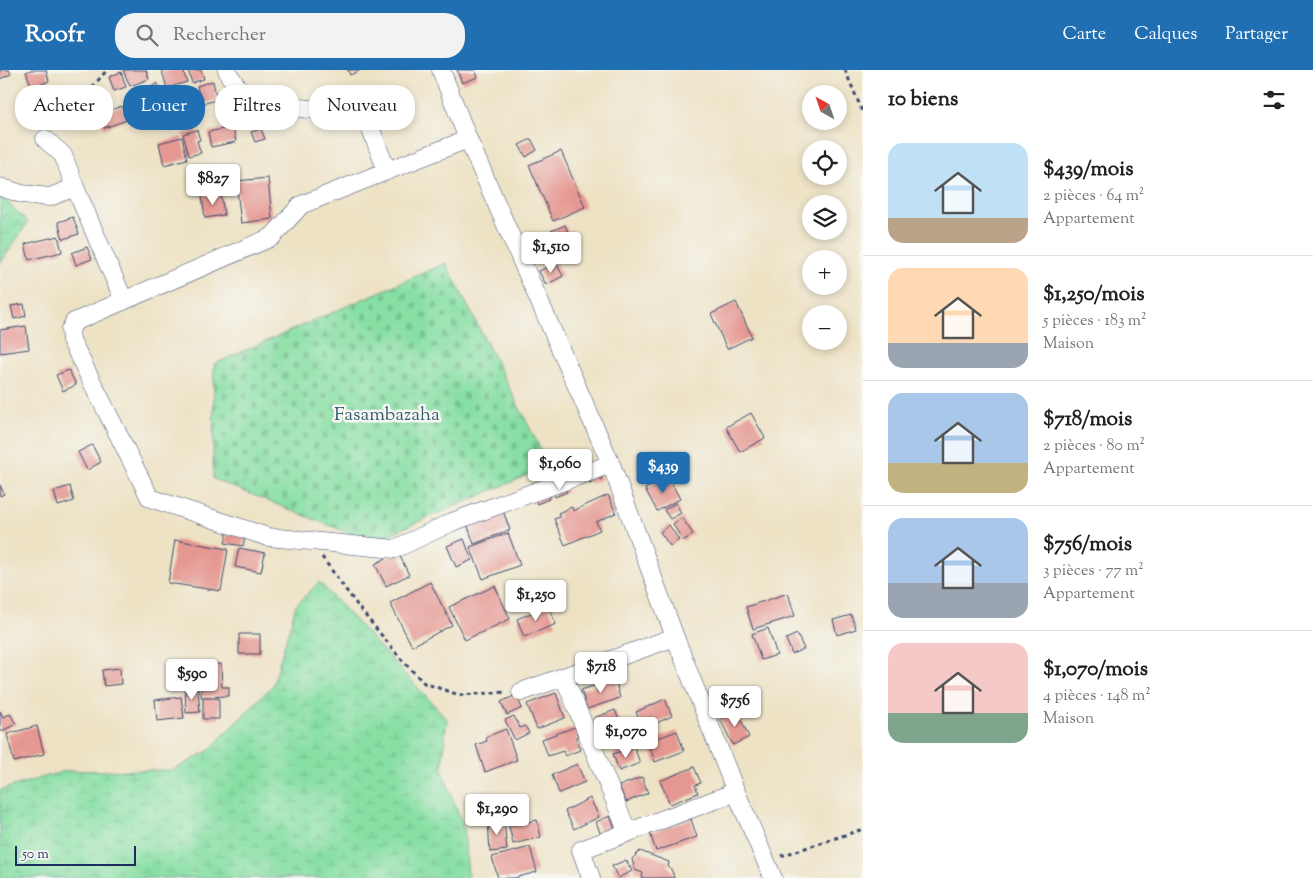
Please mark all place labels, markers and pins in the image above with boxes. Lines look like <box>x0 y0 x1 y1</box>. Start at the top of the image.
pin: $827 <box>183 164 243 206</box>
pin: $1,510 <box>510 232 592 274</box>
pin: $1,060 <box>519 448 601 491</box>
pin: $439 <box>633 452 693 494</box>
pin: $1,250 <box>495 580 577 622</box>
pin: $718 <box>571 652 631 694</box>
pin: $590 <box>162 658 222 701</box>
pin: $756 <box>705 686 765 728</box>
pin: $1,070 <box>585 716 667 759</box>
pin: $1,290 <box>456 794 538 836</box>

